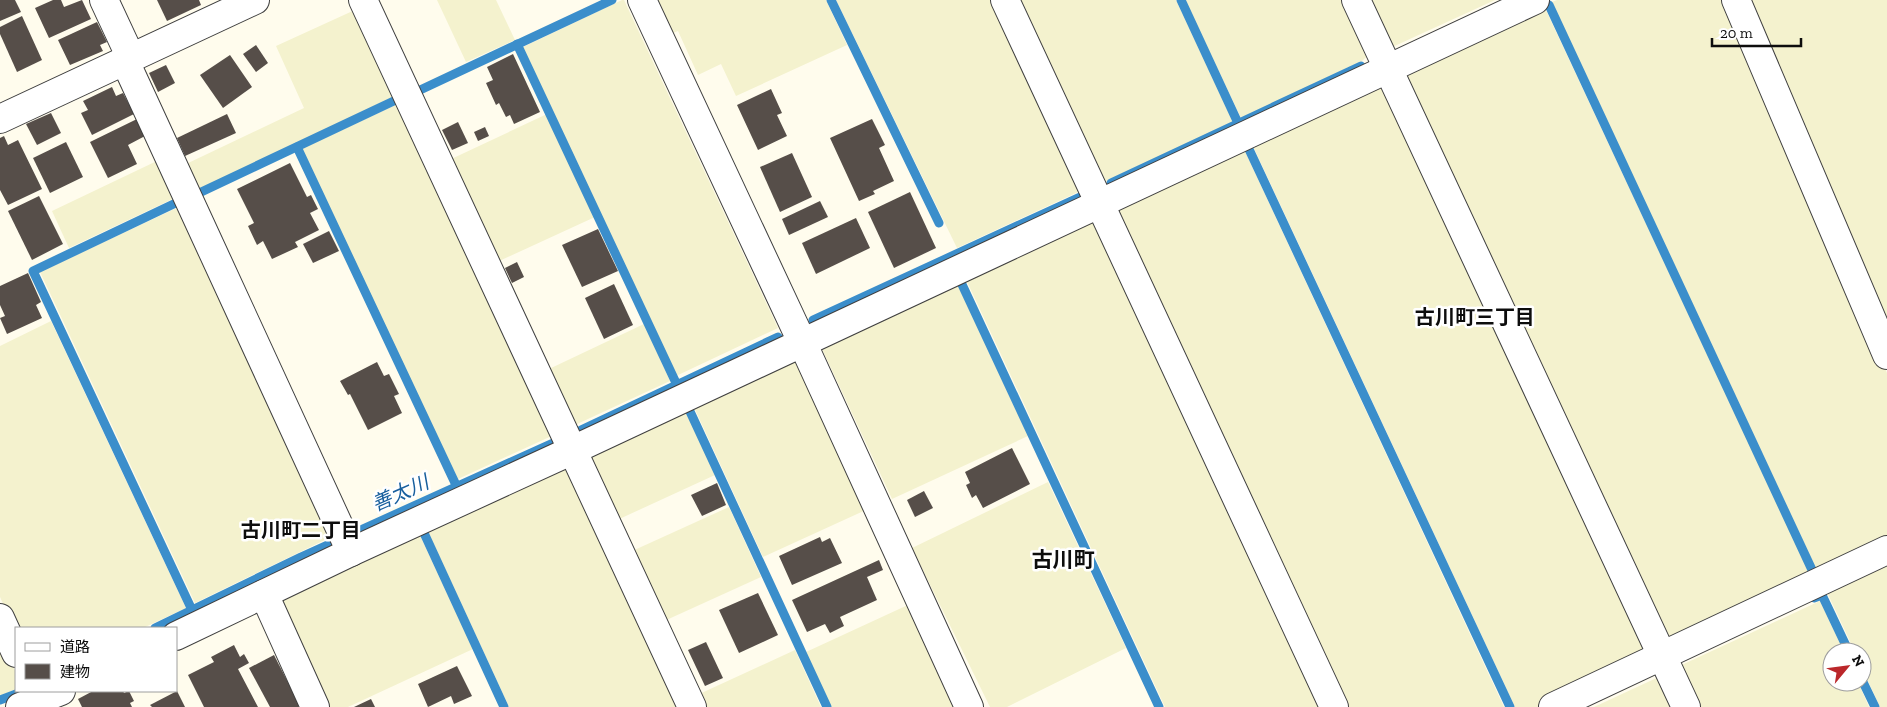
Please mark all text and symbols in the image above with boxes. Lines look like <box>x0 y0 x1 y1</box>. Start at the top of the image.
scale bar <box>1712 15 1801 47</box>
text: 20 m <box>1720 24 1753 42</box>
district label: 古川町三丁目 <box>1415 305 1535 329</box>
water label: 善太川 <box>368 469 434 516</box>
district label: 古川町二丁目 <box>241 518 361 542</box>
district label: 古川町 <box>1032 547 1095 572</box>
legend <box>15 627 178 692</box>
text: 道路 <box>60 638 90 656</box>
north arrow <box>1822 642 1872 692</box>
text: N <box>1848 652 1868 670</box>
text: 建物 <box>60 663 90 681</box>

